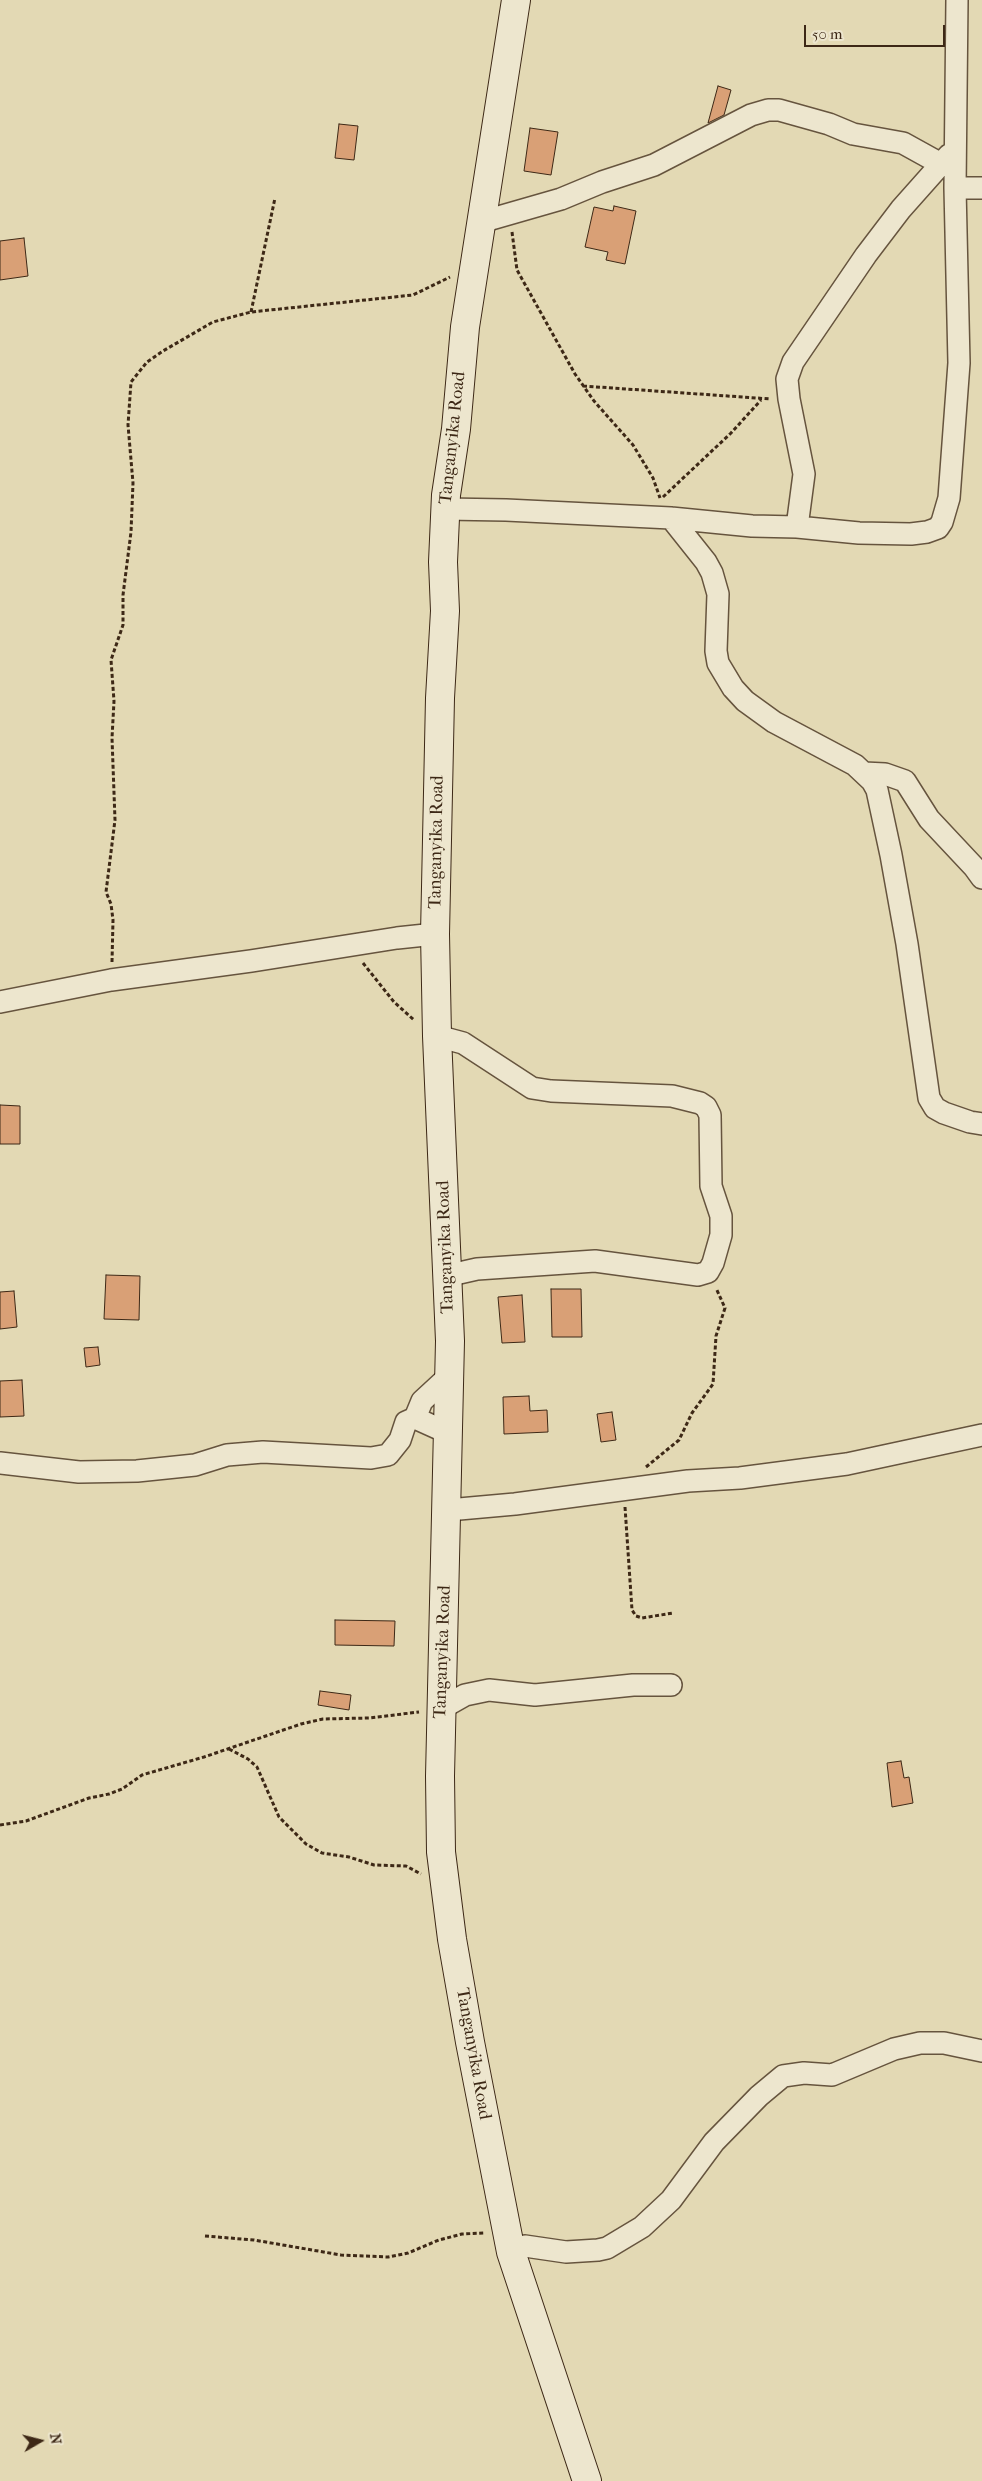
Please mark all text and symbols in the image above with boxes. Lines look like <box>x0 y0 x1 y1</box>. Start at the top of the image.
scale bar <box>807 15 948 47</box>
text: 50 m <box>812 25 842 43</box>
street label: Tanganyika Road <box>435 370 471 506</box>
street label: Tanganyika Road <box>425 775 449 909</box>
street label: Tanganyika Road <box>433 1180 459 1314</box>
street label: Tanganyika Road <box>430 1585 456 1719</box>
street label: Tanganyika Road <box>451 1986 495 2122</box>
north arrow <box>15 2416 65 2466</box>
text: N <box>46 2432 65 2445</box>

